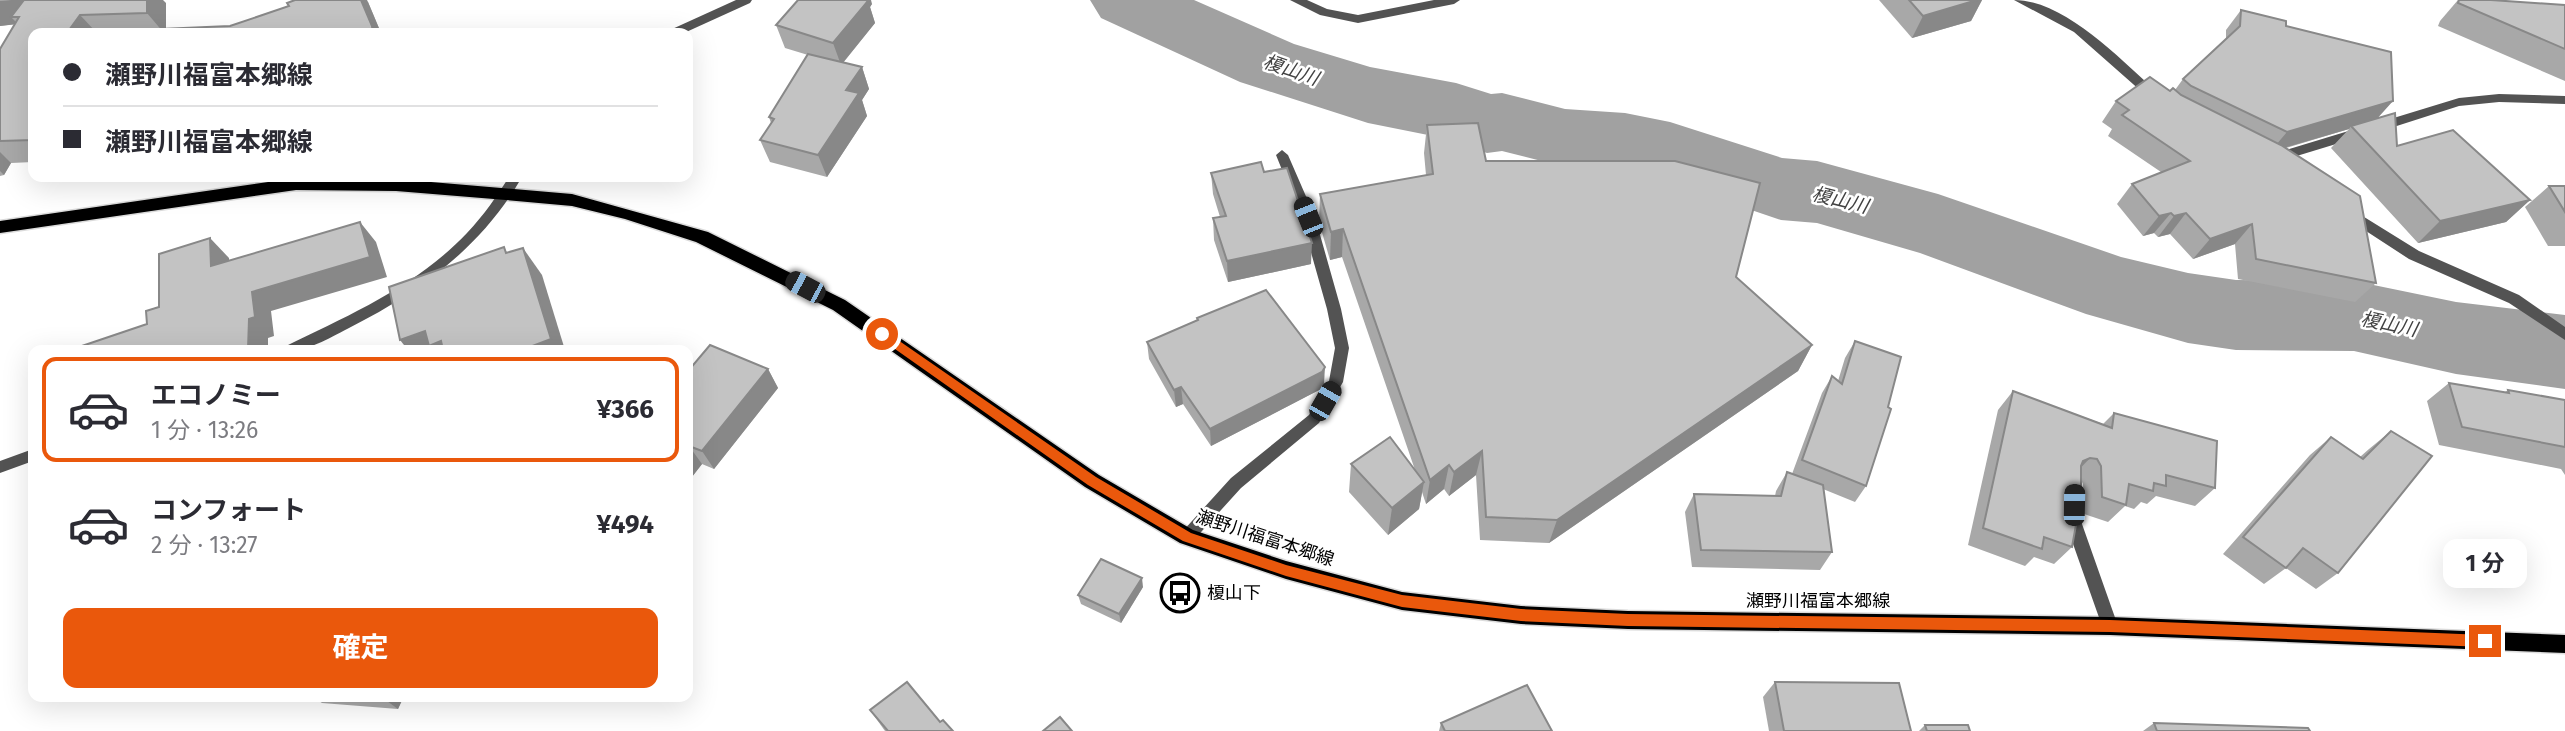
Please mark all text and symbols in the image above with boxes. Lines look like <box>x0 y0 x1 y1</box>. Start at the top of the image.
water label: 榎山川 <box>1260 50 1324 91</box>
text: 瀬野川福富本郷線 <box>105 60 313 91</box>
text: 瀬野川福富本郷線 <box>105 127 313 158</box>
water label: 榎山川 <box>1810 182 1872 219</box>
car <box>1291 194 1326 240</box>
car <box>782 268 829 306</box>
water label: 榎山川 <box>2359 307 2421 342</box>
route start <box>866 318 898 350</box>
icon: car <box>67 378 130 441</box>
car <box>1306 378 1345 424</box>
text: エコノミー <box>151 380 281 411</box>
text: ¥366 <box>597 394 654 425</box>
text: 1 分 · 13:26 <box>151 416 258 444</box>
car <box>2064 484 2085 526</box>
icon: car <box>67 493 130 556</box>
text: コンフォート <box>151 495 306 526</box>
street label: 瀬野川福富本郷線 <box>1193 505 1337 571</box>
text: ¥494 <box>597 509 654 540</box>
text: 2 分 · 13:27 <box>151 531 258 559</box>
callout: 1 分 <box>2443 540 2527 588</box>
text: 1 分 <box>2465 549 2505 577</box>
bus stop icon: 榎山下 <box>1159 572 1201 614</box>
place label: 榎山下 <box>1207 582 1261 604</box>
street label: 瀬野川福富本郷線 <box>1746 590 1890 612</box>
button: 確定 <box>63 608 658 688</box>
route end <box>2469 625 2501 657</box>

